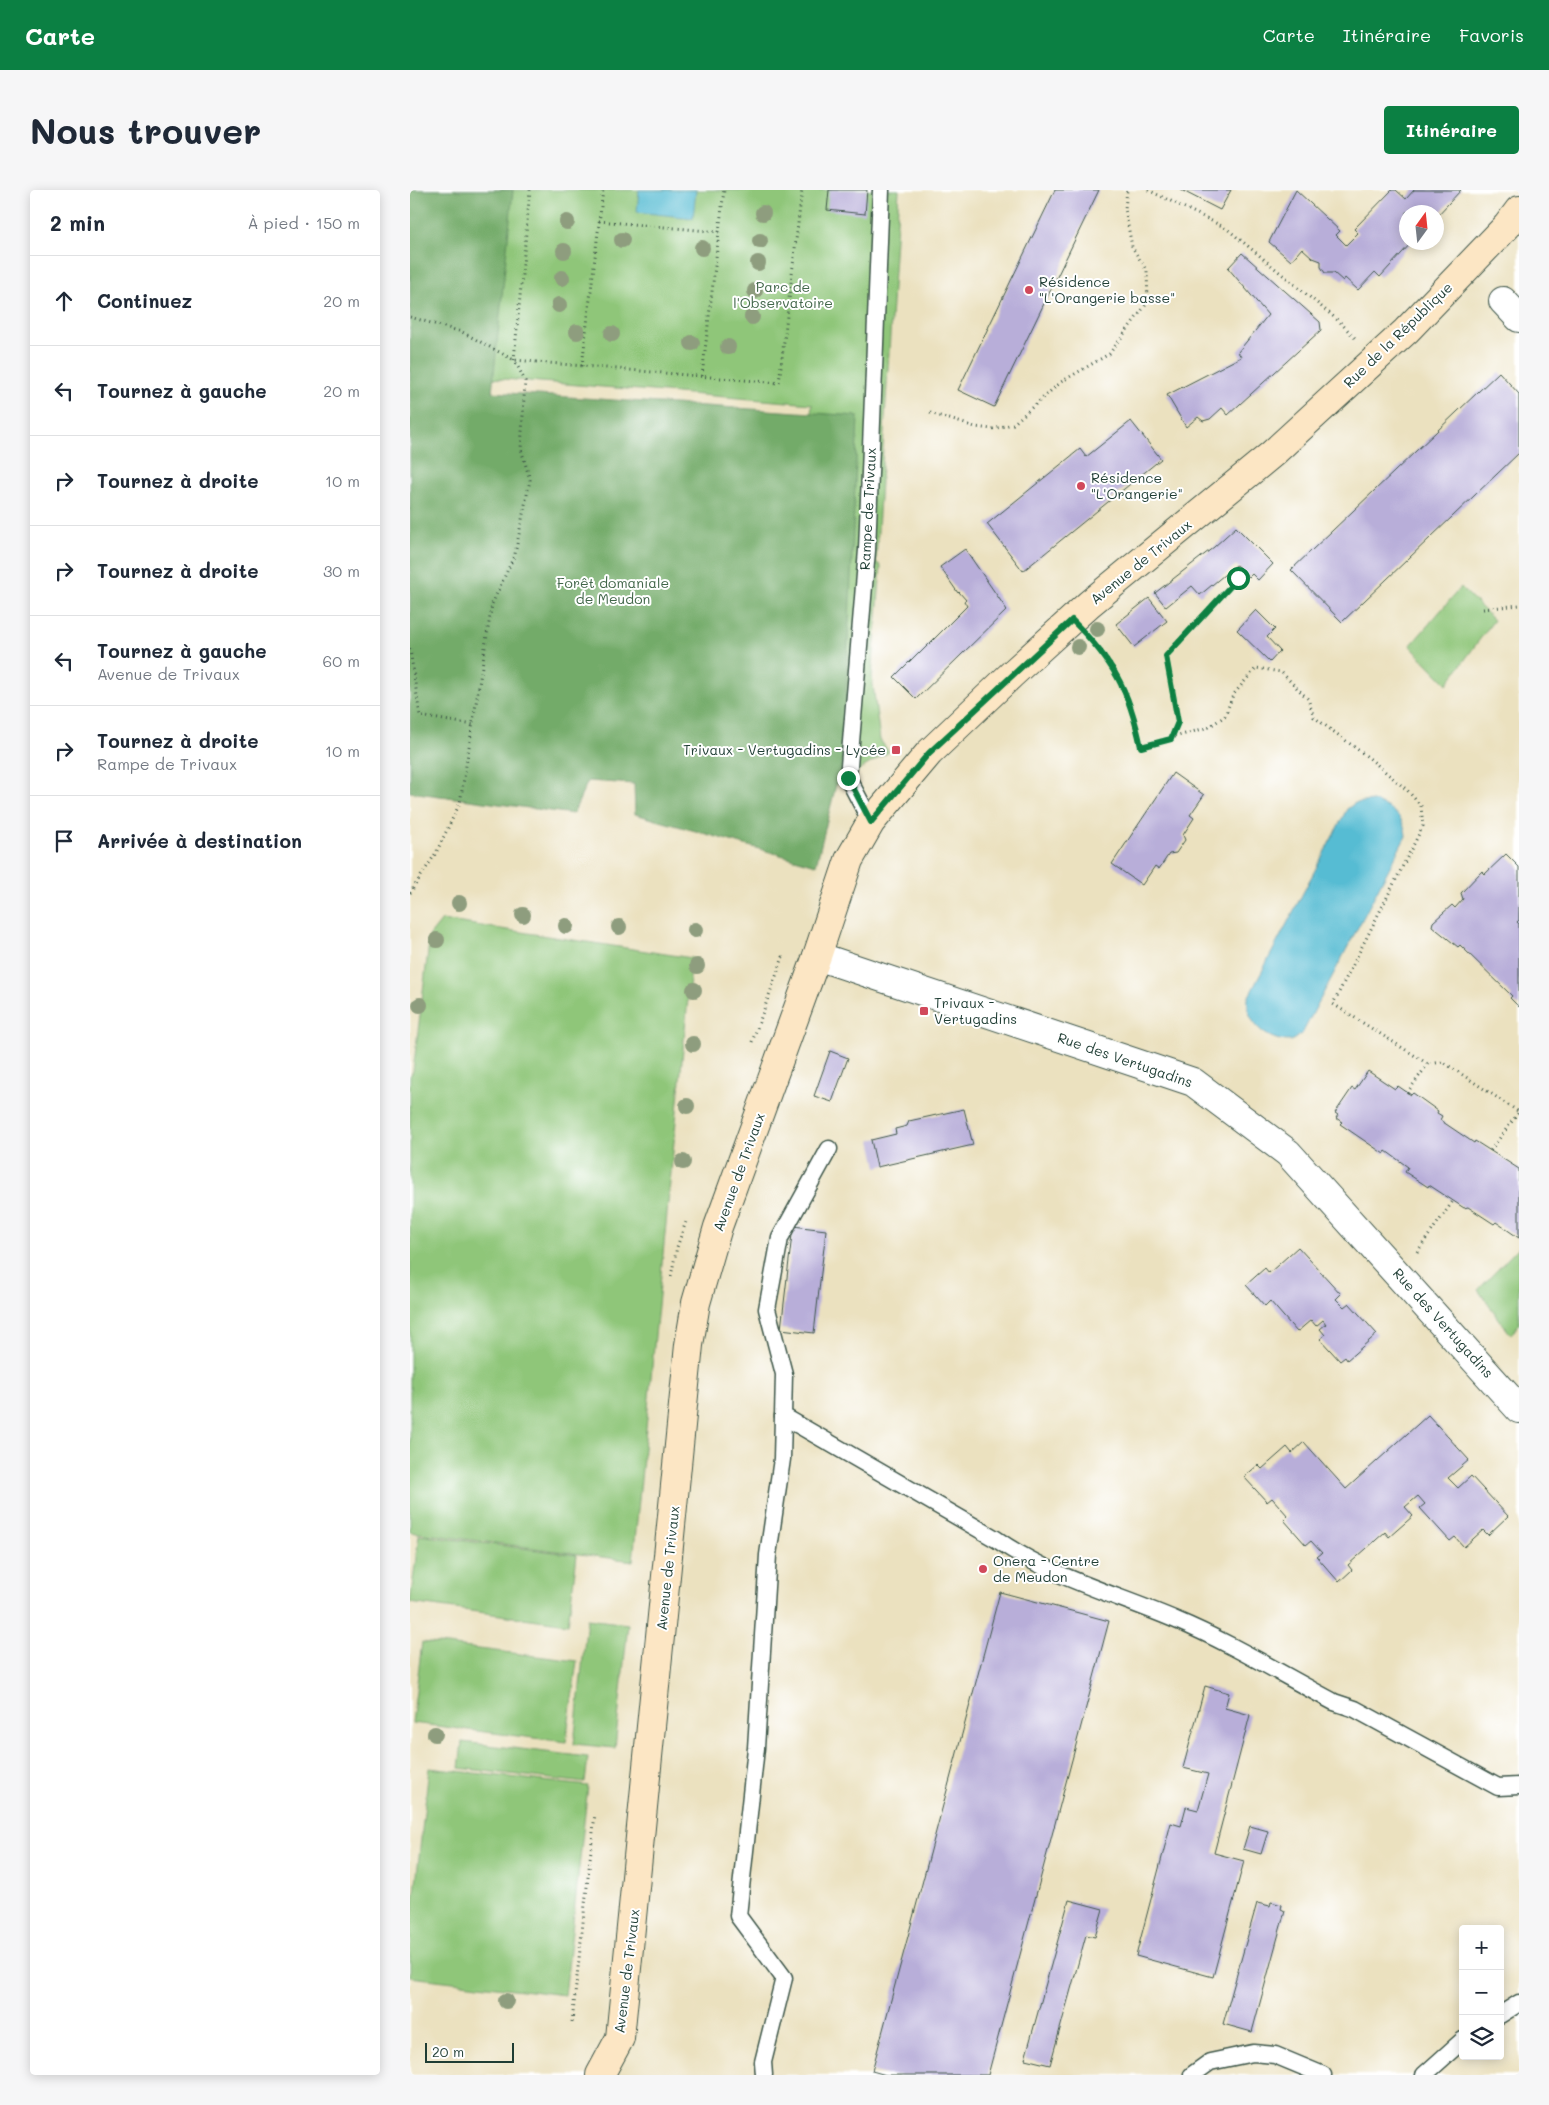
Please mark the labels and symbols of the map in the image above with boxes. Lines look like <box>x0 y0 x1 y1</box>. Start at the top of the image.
north arrow <box>1399 205 1444 250</box>
place label: Résidence "L'Orangerie basse" <box>1039 272 1175 307</box>
park label: Parc de l'Observatoire <box>733 277 833 312</box>
street label: Rue de la République <box>1339 278 1456 392</box>
marker: Résidence "L'Orangerie basse" <box>1023 284 1035 296</box>
street label: Rampe de Trivaux <box>855 447 880 571</box>
place label: Résidence "L'Orangerie" <box>1091 468 1183 503</box>
marker: Résidence "L'Orangerie" <box>1075 480 1087 492</box>
street label: Avenue de Trivaux <box>1086 515 1195 608</box>
route start <box>1227 567 1250 590</box>
park label: Forêt domaniale de Meudon <box>557 573 669 608</box>
place label: Trivaux - Vertugadins - Lycée <box>683 740 886 759</box>
marker: Trivaux - Vertugadins - Lycée <box>890 744 902 756</box>
route end <box>837 767 860 790</box>
place label: Trivaux - Vertugadins <box>934 993 1017 1028</box>
marker: Trivaux - Vertugadins <box>918 1005 930 1017</box>
street label: Rue des Vertugadins <box>1055 1027 1195 1092</box>
street label: Avenue de Trivaux <box>708 1110 769 1234</box>
street label: Rue des Vertugadins <box>1389 1264 1498 1382</box>
street label: Avenue de Trivaux <box>652 1505 683 1631</box>
place label: Onera - Centre de Meudon <box>993 1551 1099 1586</box>
marker: Onera - Centre de Meudon <box>977 1563 989 1575</box>
street label: Avenue de Trivaux <box>609 1908 644 2034</box>
scale bar <box>425 2040 514 2063</box>

